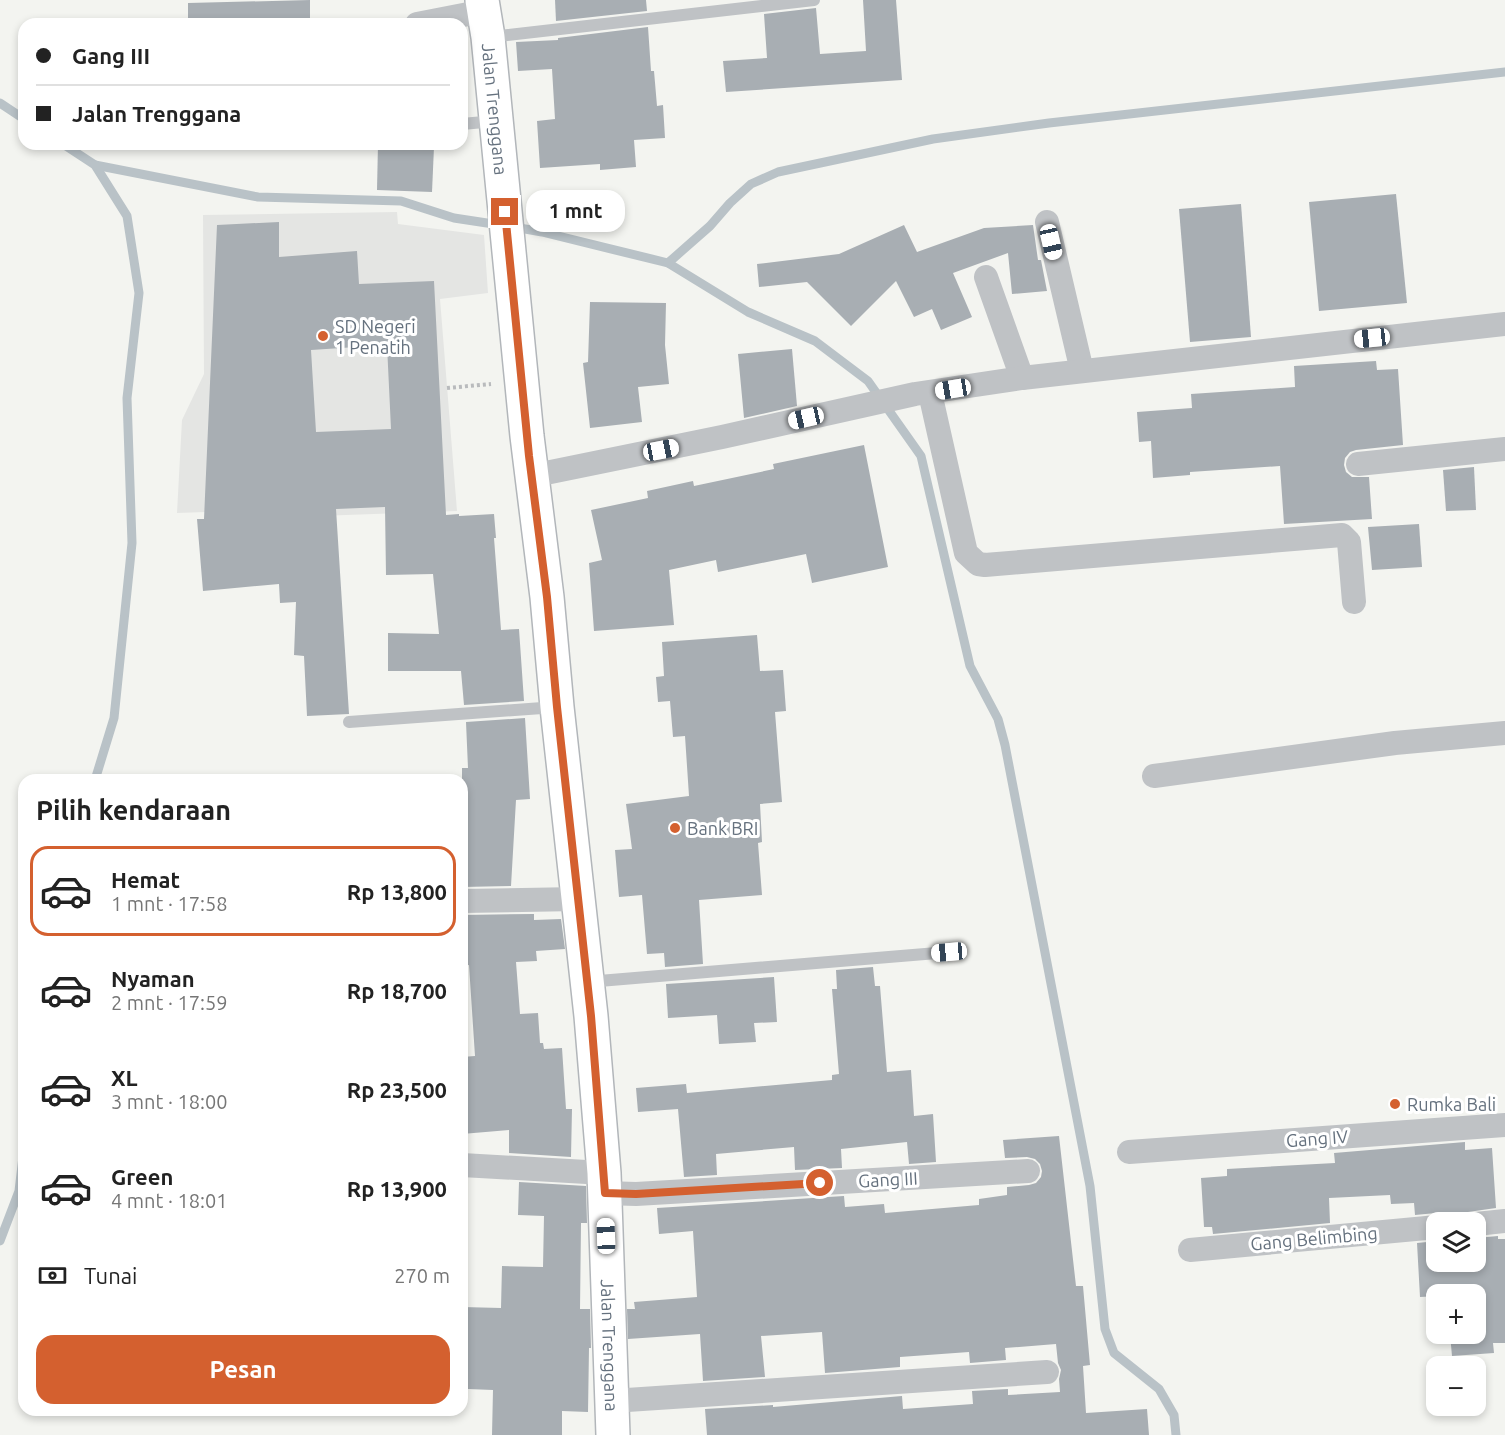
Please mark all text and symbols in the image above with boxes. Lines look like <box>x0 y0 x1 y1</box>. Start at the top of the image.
street label: Jalan Trenggana <box>479 42 511 176</box>
text: Gang III <box>72 43 150 68</box>
text: Jalan Trenggana <box>72 101 241 126</box>
callout: 1 mnt <box>526 191 625 233</box>
route end <box>491 198 518 225</box>
text: 1 mnt <box>549 199 602 222</box>
car <box>1038 222 1064 262</box>
place label: SD Negeri 1 Penatih <box>335 316 416 357</box>
car <box>1353 327 1391 349</box>
marker: SD Negeri 1 Penatih <box>316 329 330 343</box>
car <box>934 377 972 401</box>
car <box>786 405 826 431</box>
car <box>642 438 680 462</box>
text: Pilih kendaraan <box>36 795 231 825</box>
place label: Bank BRI <box>687 818 758 838</box>
marker: Bank BRI <box>668 821 682 835</box>
icon: car <box>39 864 93 918</box>
text: Hemat <box>111 867 180 892</box>
text: Rp 13,800 <box>347 879 447 904</box>
text: 1 mnt · 17:58 <box>111 892 228 915</box>
car <box>930 941 968 963</box>
icon: car <box>39 963 93 1017</box>
text: Nyaman <box>111 966 195 991</box>
text: Rp 18,700 <box>347 978 447 1003</box>
text: 2 mnt · 17:59 <box>111 991 228 1014</box>
icon: car <box>39 1062 93 1116</box>
text: XL <box>111 1065 138 1090</box>
text: Rp 23,500 <box>347 1077 447 1102</box>
text: 3 mnt · 18:00 <box>111 1090 228 1113</box>
place label: Rumka Bali <box>1407 1094 1496 1114</box>
marker: Rumka Bali <box>1388 1097 1402 1111</box>
street label: Gang IV <box>1285 1126 1349 1150</box>
icon: car <box>39 1161 93 1215</box>
text: Green <box>111 1164 173 1189</box>
street label: Gang III <box>858 1167 918 1191</box>
route start <box>806 1169 833 1196</box>
text: Rp 13,900 <box>347 1176 447 1201</box>
text: 4 mnt · 18:01 <box>111 1189 228 1212</box>
map controls <box>1426 1212 1486 1416</box>
button: layers <box>1426 1212 1486 1272</box>
car <box>596 1218 616 1254</box>
street label: Gang Belimbing <box>1250 1222 1378 1254</box>
icon: cash <box>36 1259 69 1292</box>
text: Tunai <box>84 1263 137 1288</box>
text: 270 m <box>394 1264 450 1287</box>
street label: Jalan Trenggana <box>598 1279 622 1412</box>
button: + <box>1426 1284 1486 1344</box>
button: Pesan <box>36 1335 450 1404</box>
button: − <box>1426 1356 1486 1416</box>

